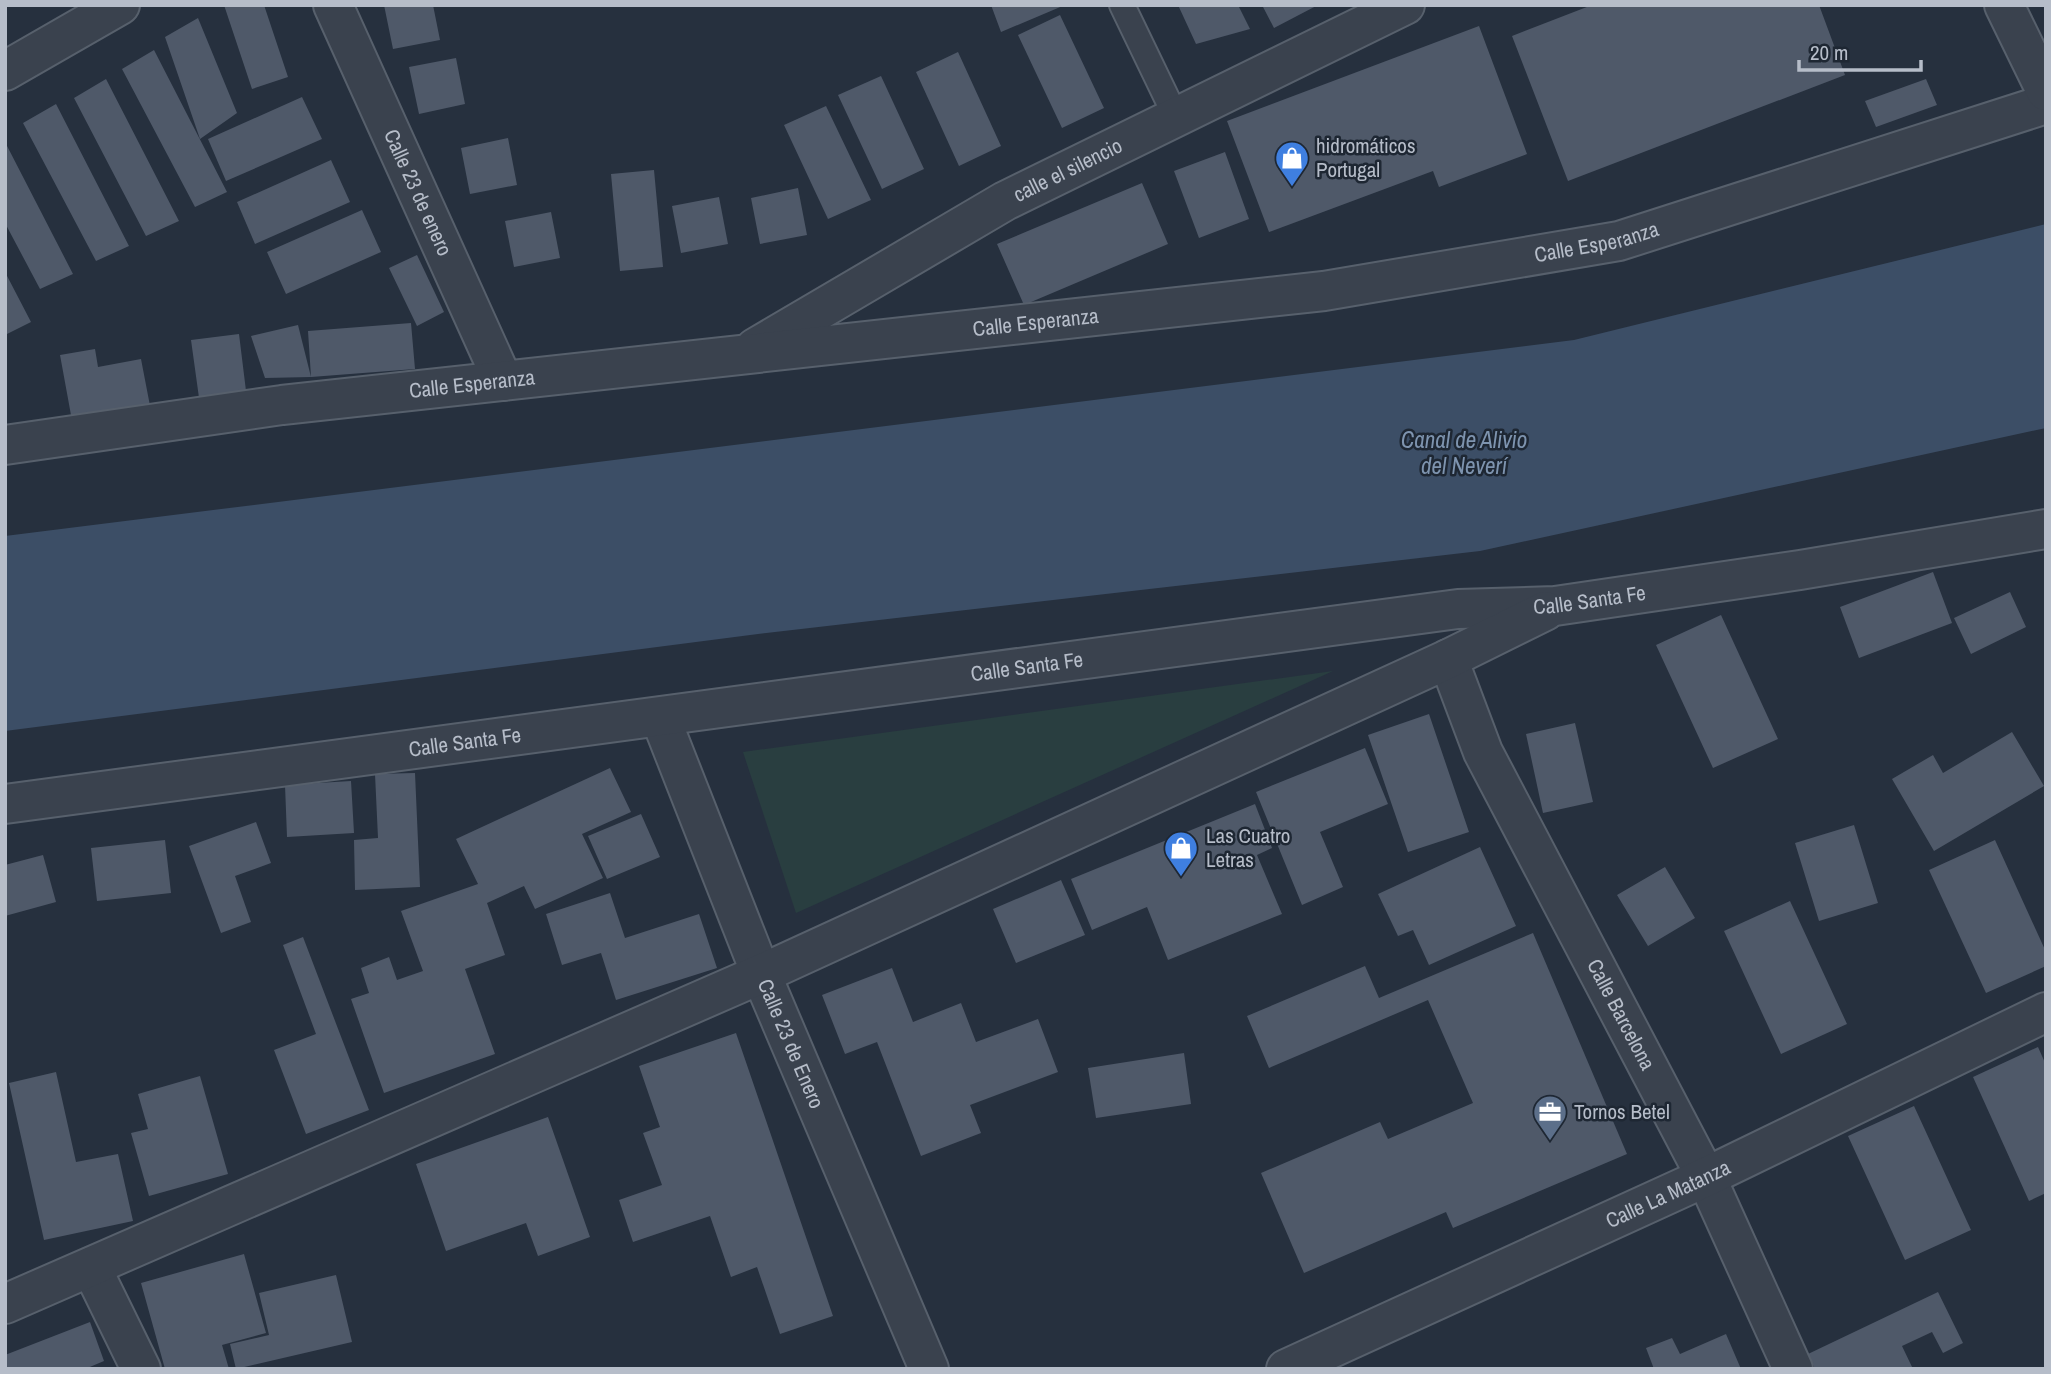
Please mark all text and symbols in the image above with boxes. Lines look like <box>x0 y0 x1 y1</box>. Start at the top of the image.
scale bar <box>1799 28 1922 72</box>
text: 20 m <box>1810 38 1848 67</box>
street label: Calle 23 de enero <box>377 125 460 260</box>
street label: calle el silencio <box>1008 131 1127 209</box>
place label: hidromáticos Portugal <box>1316 131 1416 184</box>
shop icon: hidromáticos Portugal <box>1273 139 1311 188</box>
street label: Calle Esperanza <box>1532 214 1663 269</box>
street label: Calle Esperanza <box>971 301 1100 343</box>
street label: Calle Esperanza <box>408 362 537 405</box>
water label: Canal de Alivio del Neverí <box>1401 424 1527 481</box>
street label: Calle Santa Fe <box>1533 578 1648 621</box>
street label: Calle Santa Fe <box>969 644 1085 688</box>
street label: Calle Santa Fe <box>407 720 523 764</box>
place label: Las Cuatro Letras <box>1206 821 1290 874</box>
shop icon: Las Cuatro Letras <box>1162 829 1200 878</box>
street label: Calle Barcelona <box>1580 954 1663 1075</box>
street label: Calle 23 de Enero <box>751 974 831 1113</box>
office icon: Tornos Betel <box>1531 1093 1569 1142</box>
place label: Tornos Betel <box>1574 1097 1670 1126</box>
street label: Calle La Matanza <box>1601 1152 1735 1235</box>

